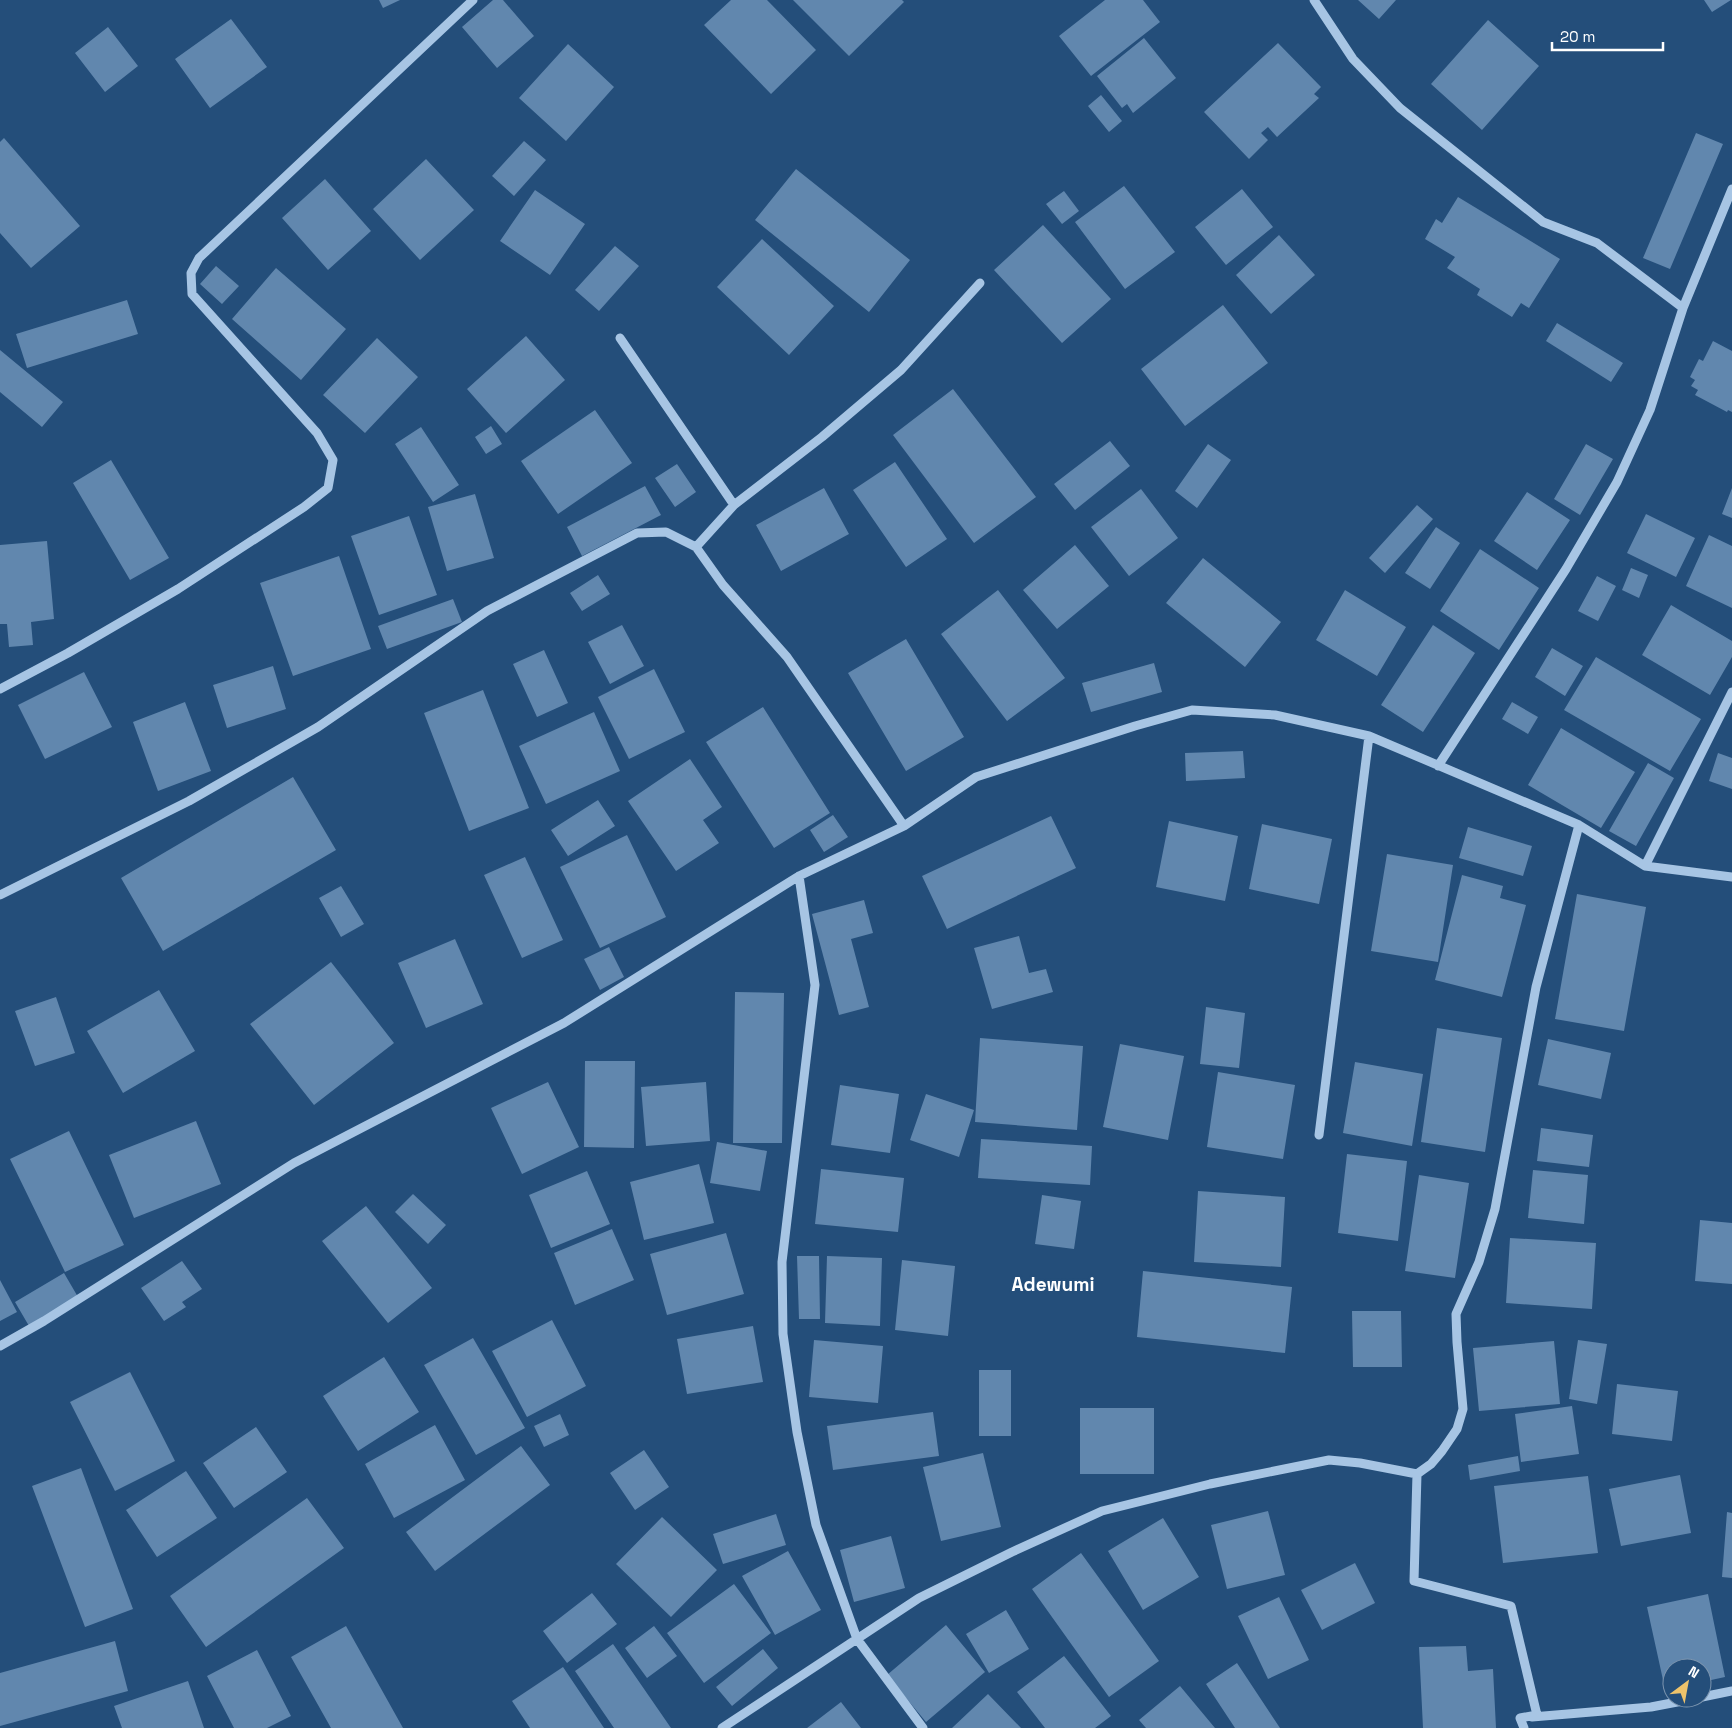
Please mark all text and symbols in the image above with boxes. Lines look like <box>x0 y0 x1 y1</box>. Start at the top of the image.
scale bar <box>1552 20 1663 52</box>
text: 20 m <box>1560 27 1595 46</box>
district label: Adewumi <box>1012 1272 1094 1297</box>
north arrow <box>1662 1658 1712 1708</box>
text: N <box>1685 1662 1703 1682</box>

